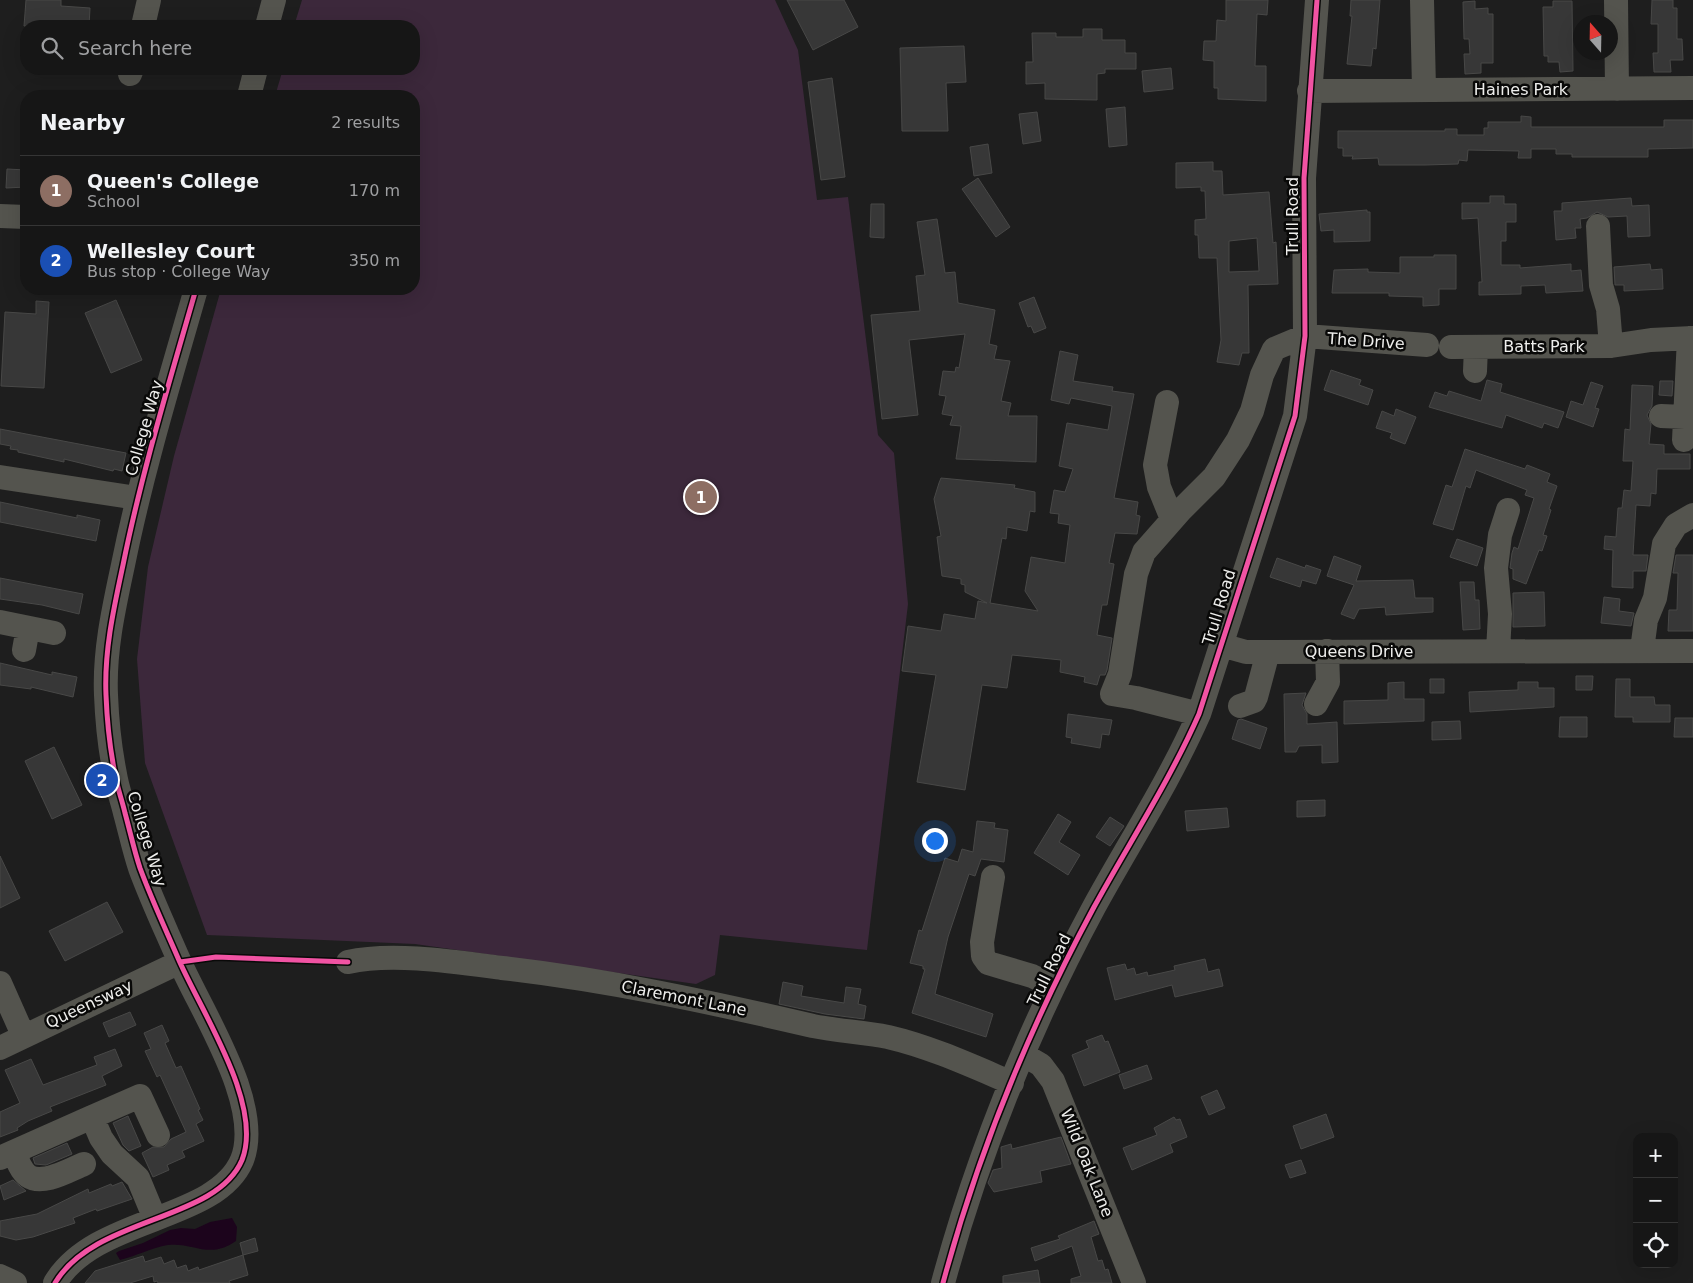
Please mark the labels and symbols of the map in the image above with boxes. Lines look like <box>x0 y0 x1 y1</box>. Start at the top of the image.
north arrow <box>1573 15 1618 60</box>
street label: Haines Park <box>1474 80 1569 99</box>
street label: Trull Road <box>1283 177 1302 256</box>
street label: The Drive <box>1326 329 1405 353</box>
street label: Batts Park <box>1503 337 1585 356</box>
street label: College Way <box>121 378 167 478</box>
pin: 1 <box>685 478 717 516</box>
street label: Trull Road <box>1198 567 1240 648</box>
street label: Queens Drive <box>1305 642 1413 661</box>
pin: 2 <box>86 761 118 799</box>
street label: College Way <box>123 789 171 889</box>
your location <box>922 828 948 854</box>
street label: Trull Road <box>1023 931 1075 1010</box>
street label: Queensway <box>43 976 135 1032</box>
street label: Claremont Lane <box>620 977 748 1019</box>
street label: Wild Oak Lane <box>1057 1106 1117 1220</box>

